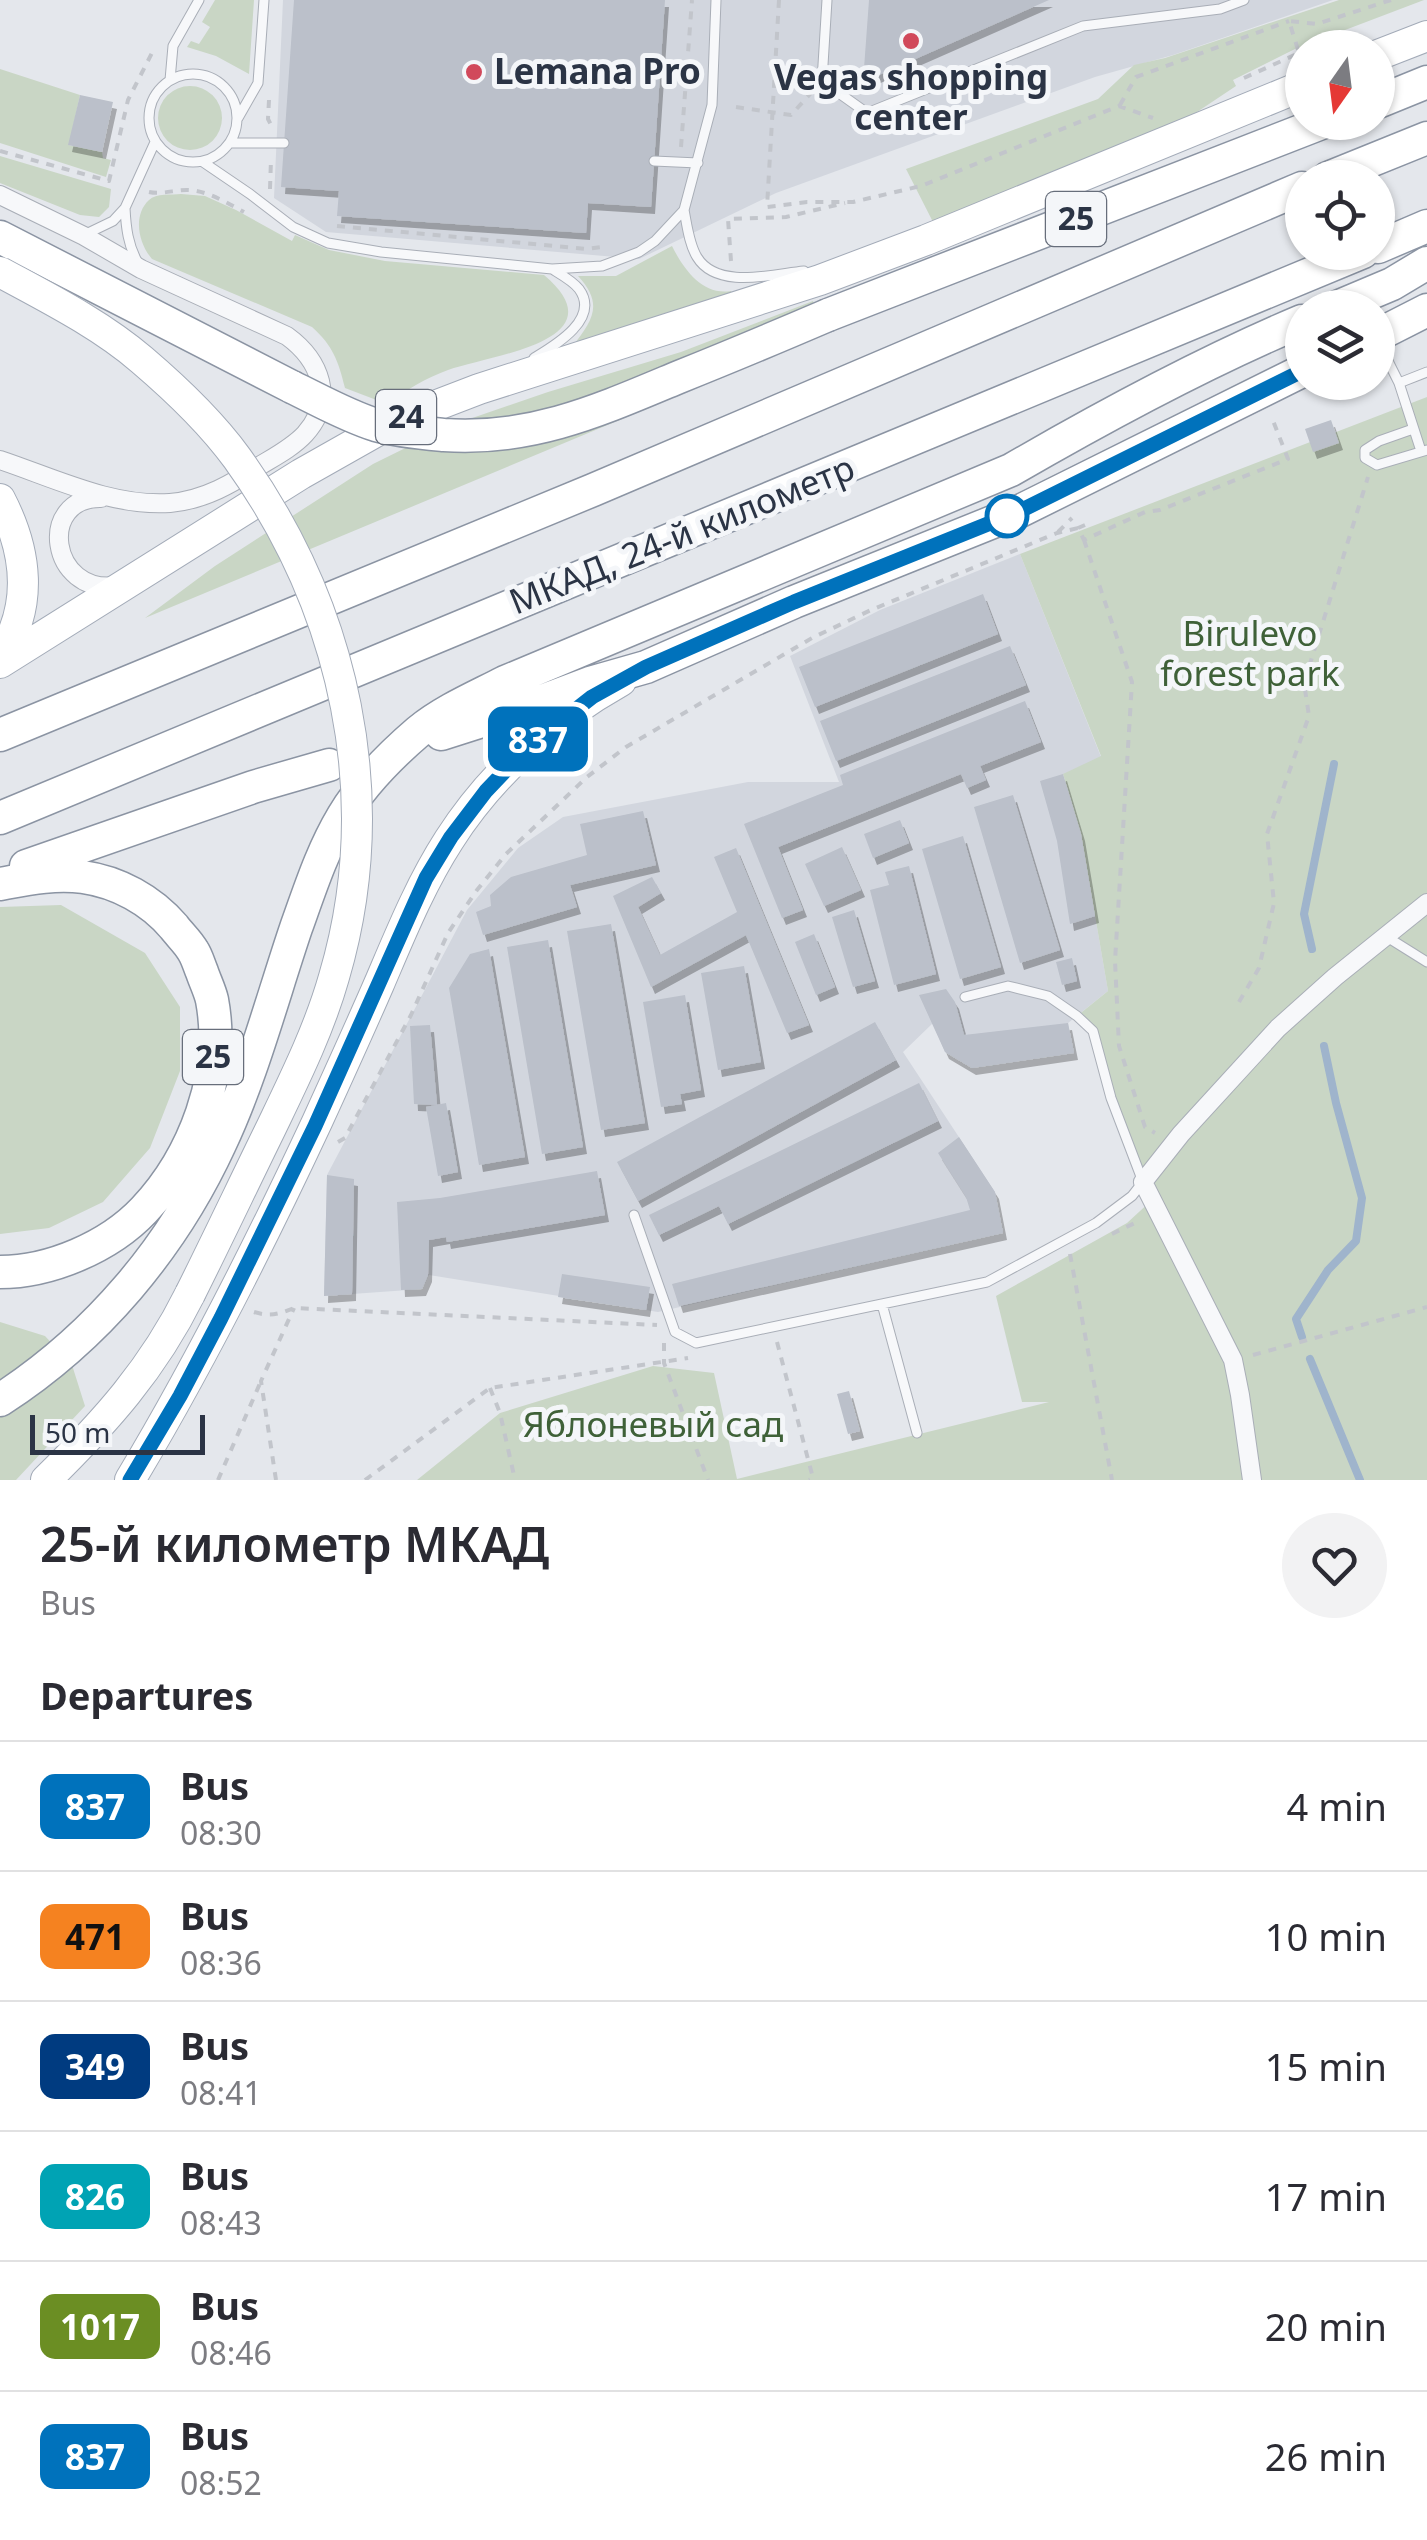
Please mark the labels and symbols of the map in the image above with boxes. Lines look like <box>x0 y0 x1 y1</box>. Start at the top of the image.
marker: Vegas shopping center <box>900 30 922 52</box>
north arrow <box>1285 30 1395 140</box>
place label: Lemana Pro <box>494 47 701 94</box>
place label: Vegas shopping center <box>774 53 1048 140</box>
marker: Lemana Pro <box>463 61 485 83</box>
road number: 25 <box>1046 192 1106 246</box>
road number: 24 <box>376 390 436 444</box>
street label: МКАД, 24-й километр <box>502 443 861 624</box>
unlabelled marker <box>986 495 1028 537</box>
park label: Birulevo forest park <box>1160 609 1340 696</box>
line badge: 837 <box>480 706 596 772</box>
road number: 25 <box>183 1030 243 1084</box>
park label: Яблоневый сад <box>523 1400 783 1447</box>
scale bar <box>30 1410 205 1454</box>

